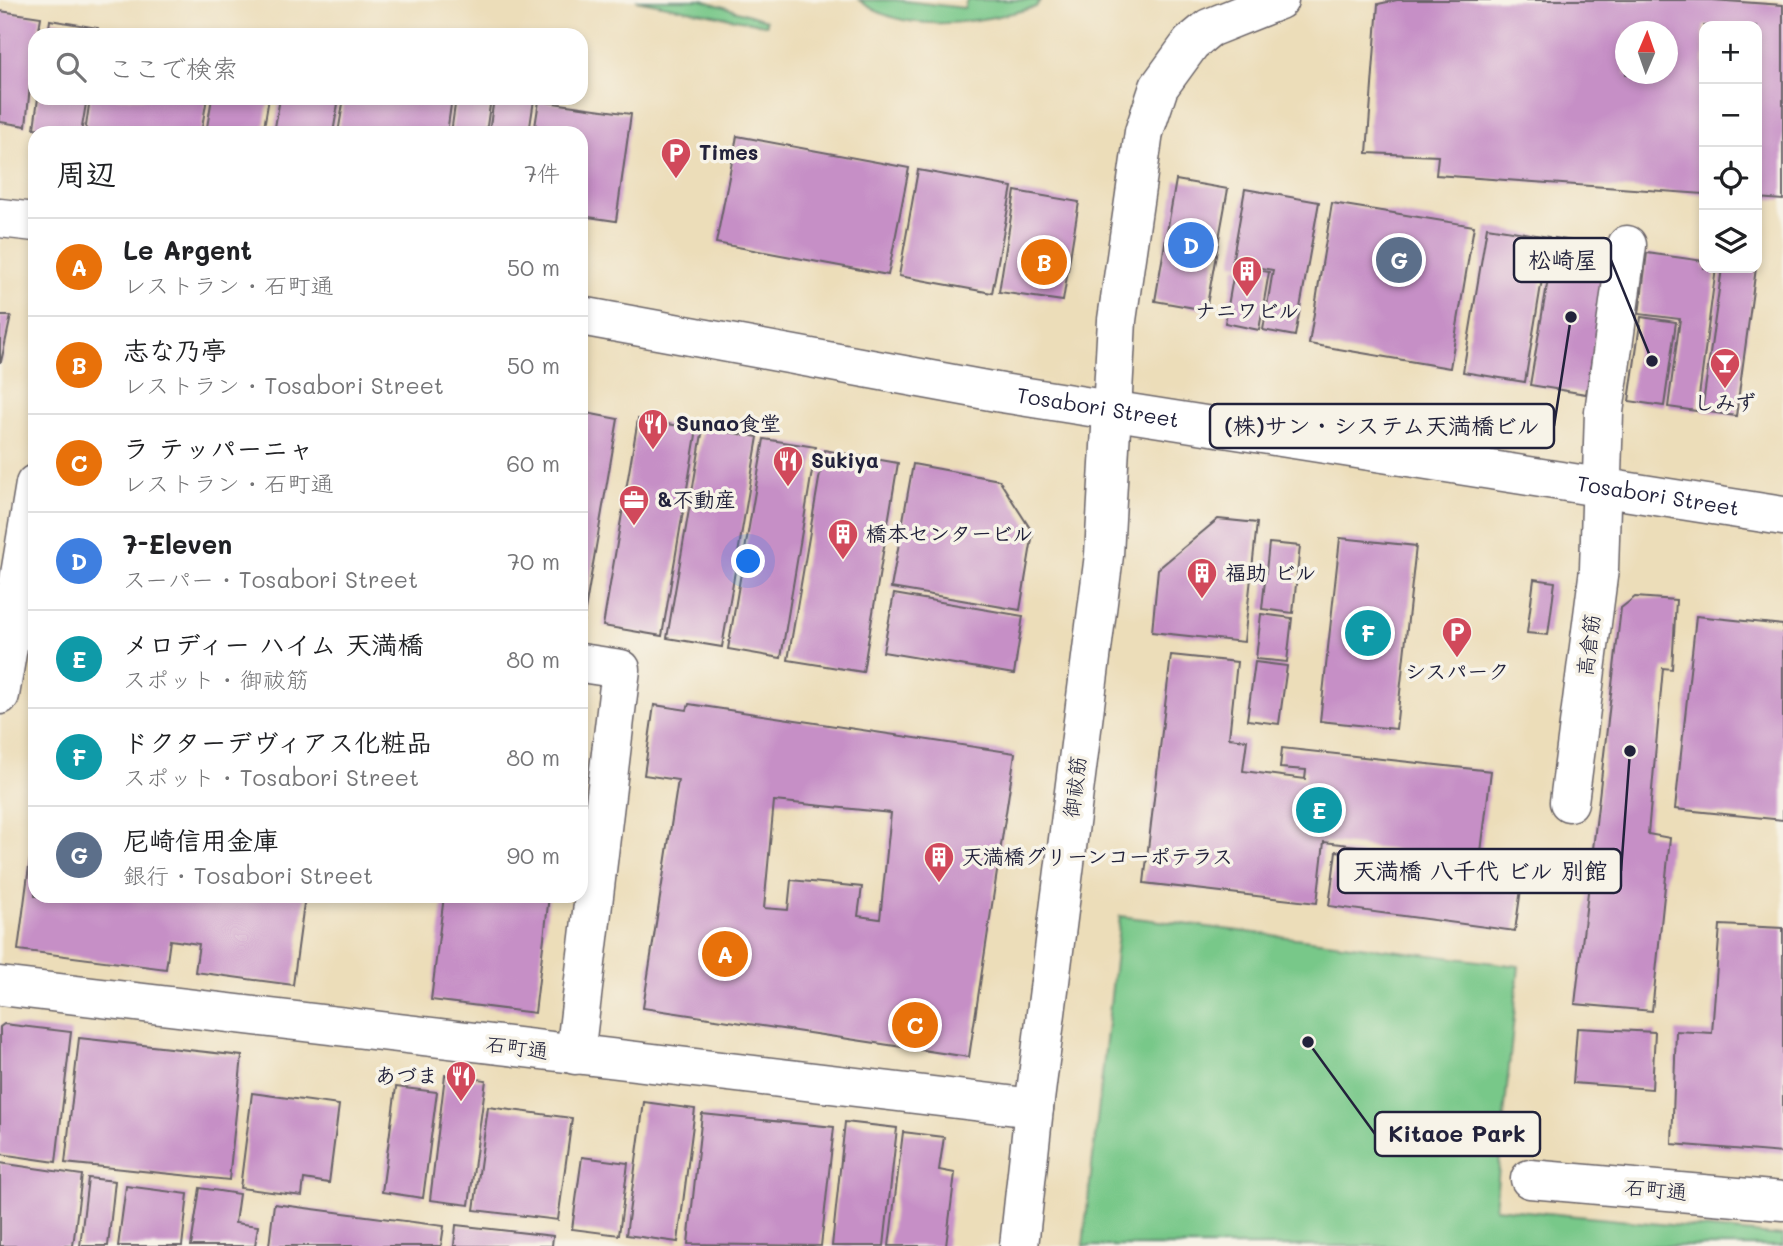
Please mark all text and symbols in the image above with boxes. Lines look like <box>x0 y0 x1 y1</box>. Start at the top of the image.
north arrow <box>1615 21 1678 84</box>
map controls <box>1699 21 1762 273</box>
button: + <box>1699 21 1762 84</box>
search box <box>28 28 588 105</box>
icon: search <box>52 48 90 86</box>
text: ここで検索 <box>108 51 238 85</box>
button: − <box>1699 84 1762 147</box>
parking icon: Times <box>659 136 693 180</box>
place label: Times <box>699 138 758 165</box>
button: locate <box>1699 147 1762 210</box>
text: 周辺 <box>56 153 116 193</box>
text: 7件 <box>524 158 560 188</box>
button: layers <box>1699 210 1762 273</box>
pin: D <box>1168 219 1214 271</box>
text: Le Argent <box>123 233 252 267</box>
pin: G <box>1376 234 1422 286</box>
pin: B <box>1021 236 1067 288</box>
callout: 松崎屋 <box>1514 238 1611 282</box>
text: 松崎屋 <box>1529 244 1598 274</box>
text: A <box>71 252 87 282</box>
text: 50 m <box>507 252 560 282</box>
building icon: ナニワビル <box>1230 254 1264 298</box>
text: レストラン · 石町通 <box>123 270 334 300</box>
place label: ナニワビル <box>1195 296 1299 323</box>
text: 志な乃亭 <box>123 333 227 367</box>
bar icon: しみず <box>1708 346 1742 390</box>
text: B <box>71 350 87 380</box>
text: 50 m <box>507 350 560 380</box>
text: レストラン · Tosabori Street <box>123 370 444 400</box>
street label: Tosabori Street <box>1015 381 1181 433</box>
place label: しみず <box>1694 388 1756 415</box>
callout: (株)サン・システム天満橋ビル <box>1210 404 1554 448</box>
restaurant icon: Sunao食堂 <box>636 407 670 451</box>
place label: Sunao食堂 <box>676 409 781 436</box>
text: (株)サン・システム天満橋ビル <box>1224 410 1540 440</box>
text: ラ テッパーニャ <box>123 431 314 465</box>
restaurant icon: Sukiya <box>771 444 805 488</box>
place label: Sukiya <box>811 446 879 474</box>
text: C <box>70 448 88 478</box>
text: 60 m <box>506 448 560 478</box>
text: レストラン · 石町通 <box>123 468 334 498</box>
street label: Tosabori Street <box>1575 469 1741 521</box>
office icon: &不動産 <box>617 483 651 527</box>
place label: &不動産 <box>657 485 736 512</box>
building icon: 橋本センタービル <box>826 517 860 561</box>
place label: 橋本センタービル <box>866 519 1033 546</box>
text: 7-Eleven <box>123 527 232 561</box>
your location <box>731 544 765 578</box>
text: D <box>71 546 87 576</box>
text: 70 m <box>507 546 560 576</box>
building icon: 福助 ビル <box>1185 556 1219 600</box>
place label: 福助 ビル <box>1225 558 1316 585</box>
text: スーパー · Tosabori Street <box>123 564 418 594</box>
pin: F <box>1345 607 1391 659</box>
street label: 高倉筋 <box>1570 612 1605 678</box>
parking icon: シスパーク <box>1440 615 1474 659</box>
text: メロディー ハイム 天満橋 <box>123 627 424 661</box>
text: E <box>72 644 86 674</box>
text: 80 m <box>506 644 560 674</box>
place label: シスパーク <box>1405 657 1509 684</box>
text: スポット · 御祓筋 <box>123 664 309 694</box>
text: ドクターデヴィアス化粧品 <box>123 725 432 759</box>
text: F <box>72 742 86 772</box>
text: 80 m <box>506 742 560 772</box>
street label: 御祓筋 <box>1056 754 1091 820</box>
text: スポット · Tosabori Street <box>123 762 419 792</box>
pin: E <box>1296 784 1342 836</box>
text: 尼崎信用金庫 <box>123 823 279 857</box>
text: G <box>70 840 88 870</box>
text: 90 m <box>507 840 560 870</box>
building icon: 天満橋グリーンコーポテラス <box>922 840 956 884</box>
place label: 天満橋グリーンコーポテラス <box>962 842 1233 869</box>
callout: 天満橋 八千代 ビル 別館 <box>1338 849 1621 893</box>
text: 天満橋 八千代 ビル 別館 <box>1353 855 1607 885</box>
text: 銀行 · Tosabori Street <box>123 860 373 890</box>
pin: A <box>702 928 748 980</box>
pin: C <box>892 999 938 1051</box>
street label: 石町通 <box>484 1029 550 1064</box>
restaurant icon: あづま <box>444 1059 478 1103</box>
place label: あづま <box>375 1061 438 1088</box>
callout: Kitaoe Park <box>1375 1112 1540 1156</box>
text: Kitaoe Park <box>1388 1118 1526 1148</box>
street label: 石町通 <box>1624 1172 1689 1205</box>

